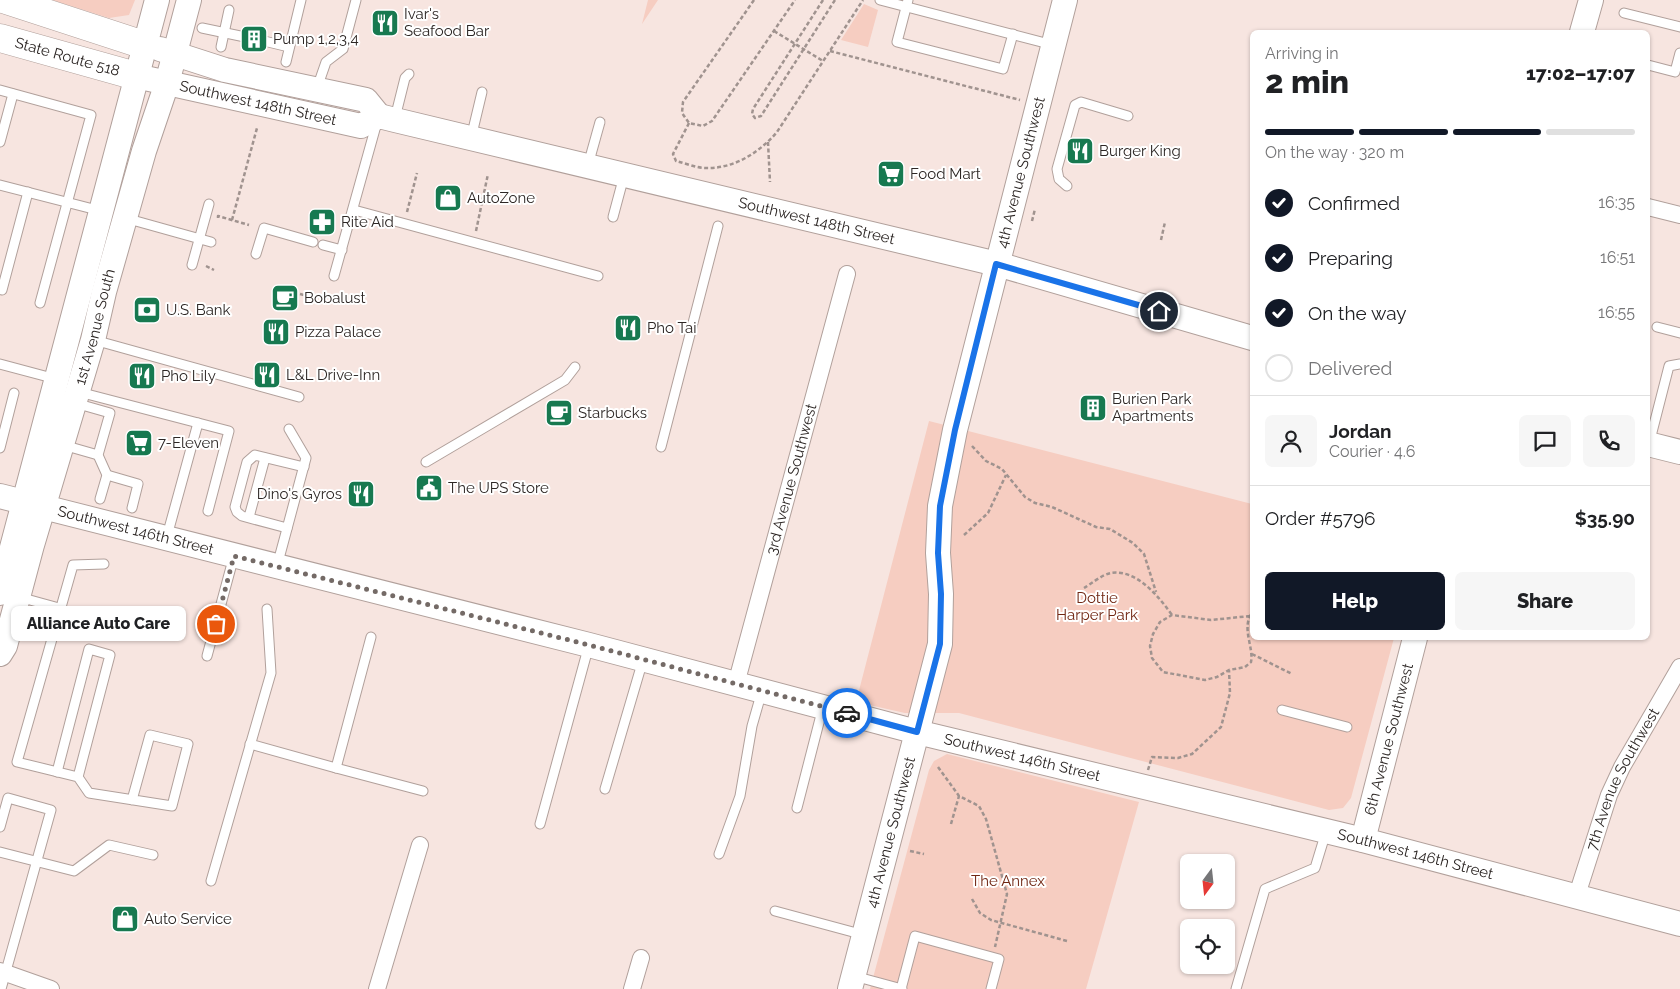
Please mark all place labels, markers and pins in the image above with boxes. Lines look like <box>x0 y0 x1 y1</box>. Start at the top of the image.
place label: Ivar's Seafood Bar <box>404 5 490 40</box>
restaurant icon: Ivar's Seafood Bar <box>370 8 400 38</box>
building icon: Pump 1,2,3,4 <box>239 24 269 54</box>
place label: Pump 1,2,3,4 <box>273 30 359 48</box>
restaurant icon: Burger King <box>1065 136 1095 166</box>
place label: Burger King <box>1099 142 1181 160</box>
supermarket icon: Food Mart <box>876 159 906 189</box>
place label: Food Mart <box>910 165 981 183</box>
shop icon: AutoZone <box>433 183 463 213</box>
place label: AutoZone <box>467 189 535 207</box>
pharmacy icon: Rite Aid <box>307 207 337 237</box>
place label: Rite Aid <box>341 213 394 231</box>
cafe icon: Bobalust <box>270 283 300 313</box>
place label: Bobalust <box>304 289 366 307</box>
pin <box>1138 290 1180 332</box>
bank icon: U.S. Bank <box>132 295 162 325</box>
place label: U.S. Bank <box>166 301 231 319</box>
restaurant icon: Pho Tai <box>613 313 643 343</box>
restaurant icon: Pizza Palace <box>261 317 291 347</box>
place label: Pho Tai <box>647 319 696 337</box>
place label: Pizza Palace <box>295 323 381 341</box>
restaurant icon: L&L Drive-Inn <box>252 360 282 390</box>
restaurant icon: Pho Lily <box>127 361 157 391</box>
place label: L&L Drive-Inn <box>286 366 380 384</box>
place label: Pho Lily <box>161 367 216 385</box>
place label: Burien Park Apartments <box>1112 390 1193 425</box>
building icon: Burien Park Apartments <box>1078 393 1108 423</box>
cafe icon: Starbucks <box>544 398 574 428</box>
place label: Starbucks <box>578 404 647 422</box>
supermarket icon: 7-Eleven <box>124 428 154 458</box>
place label: 7-Eleven <box>158 434 219 452</box>
public building icon: The UPS Store <box>414 473 444 503</box>
restaurant icon: Dino's Gyros <box>346 479 376 509</box>
place label: The UPS Store <box>448 479 549 497</box>
place label: Dino's Gyros <box>257 485 342 503</box>
pin <box>195 603 237 645</box>
callout: Alliance Auto Care <box>11 606 186 642</box>
shop icon: Auto Service <box>110 904 140 934</box>
place label: Auto Service <box>144 910 232 928</box>

